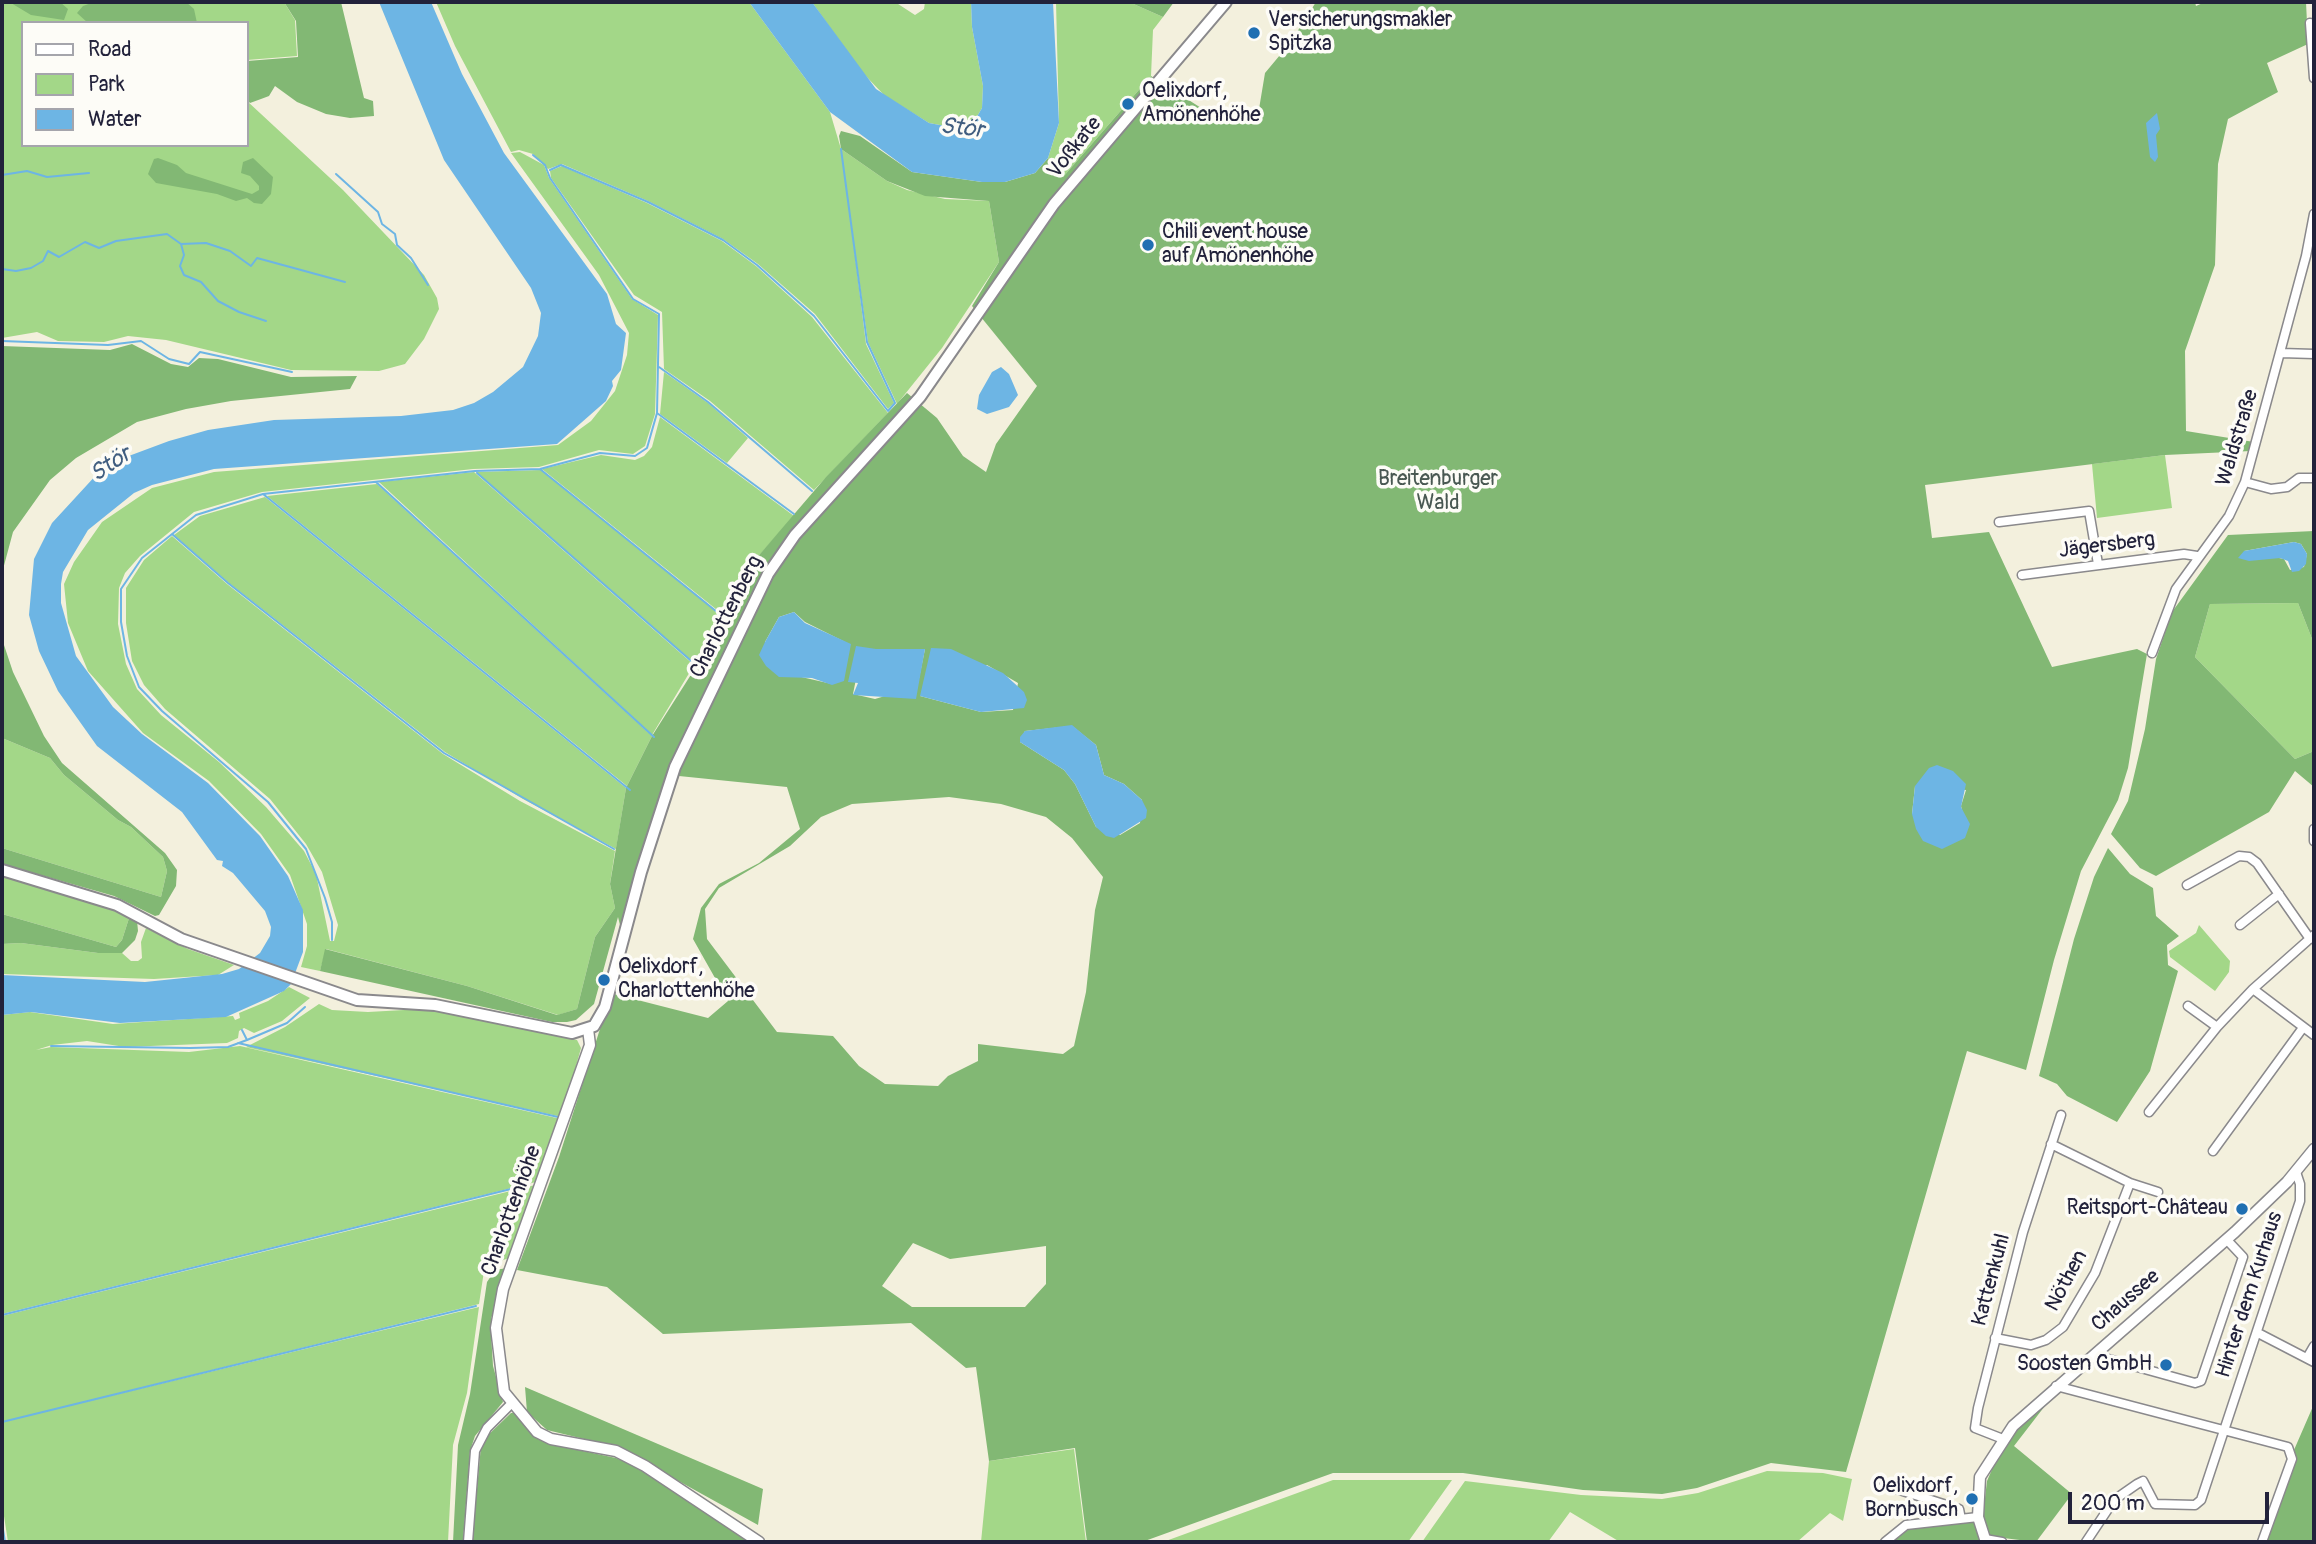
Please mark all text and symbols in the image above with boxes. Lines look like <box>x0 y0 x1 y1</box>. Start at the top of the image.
place label: Versicherungsmakler Spitzka <box>1268 8 1452 58</box>
legend <box>21 21 248 147</box>
marker: Versicherungsmakler Spitzka <box>1246 25 1262 41</box>
text: Road <box>88 36 132 63</box>
text: Park <box>88 71 125 98</box>
place label: Oelixdorf, Amönenhöhe <box>1142 79 1261 129</box>
marker: Oelixdorf, Amönenhöhe <box>1120 96 1136 112</box>
text: Water <box>88 106 141 133</box>
street label: Voßkate <box>1043 112 1107 184</box>
water label: Stör <box>939 113 985 145</box>
place label: Chili event house auf Amönenhöhe <box>1162 220 1314 270</box>
marker: Chili event house auf Amönenhöhe <box>1140 237 1156 253</box>
street label: Waldstraße <box>2211 387 2265 489</box>
water label: Stör <box>85 441 137 489</box>
park label: Breitenburger Wald <box>1378 467 1498 517</box>
street label: Jägersberg <box>2058 528 2156 564</box>
street label: Charlottenberg <box>685 552 769 682</box>
place label: Oelixdorf, Charlottenhöhe <box>618 955 755 1005</box>
marker: Oelixdorf, Charlottenhöhe <box>596 972 612 988</box>
street label: Charlottenhöhe <box>477 1142 547 1280</box>
place label: Reitsport-Château <box>2066 1196 2228 1222</box>
marker: Reitsport-Château <box>2234 1201 2250 1217</box>
street label: Hinter dem Kurhaus <box>2211 1209 2289 1381</box>
street label: Kattenkuhl <box>1968 1231 2016 1329</box>
street label: Nöthen <box>2040 1246 2094 1316</box>
street label: Chaussee <box>2087 1265 2165 1337</box>
place label: Soosten GmbH <box>2017 1352 2152 1378</box>
marker: Soosten GmbH <box>2158 1357 2174 1373</box>
place label: Oelixdorf, Bornbusch <box>1865 1474 1958 1524</box>
scale bar <box>2071 1478 2272 1522</box>
text: 200 m <box>2081 1490 2145 1517</box>
marker: Oelixdorf, Bornbusch <box>1964 1491 1980 1507</box>

